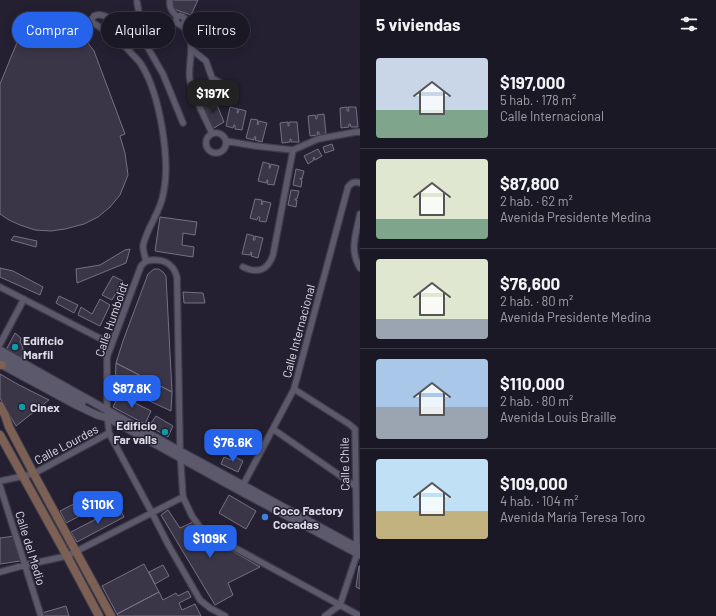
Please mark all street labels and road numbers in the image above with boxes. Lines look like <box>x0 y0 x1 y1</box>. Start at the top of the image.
street label: Calle Humboldt <box>92 280 130 358</box>
street label: Calle Internacional <box>279 283 317 379</box>
street label: Calle Lourdes <box>32 421 101 467</box>
street label: Calle Chile <box>337 437 351 491</box>
street label: Calle del Medio <box>13 509 49 587</box>

